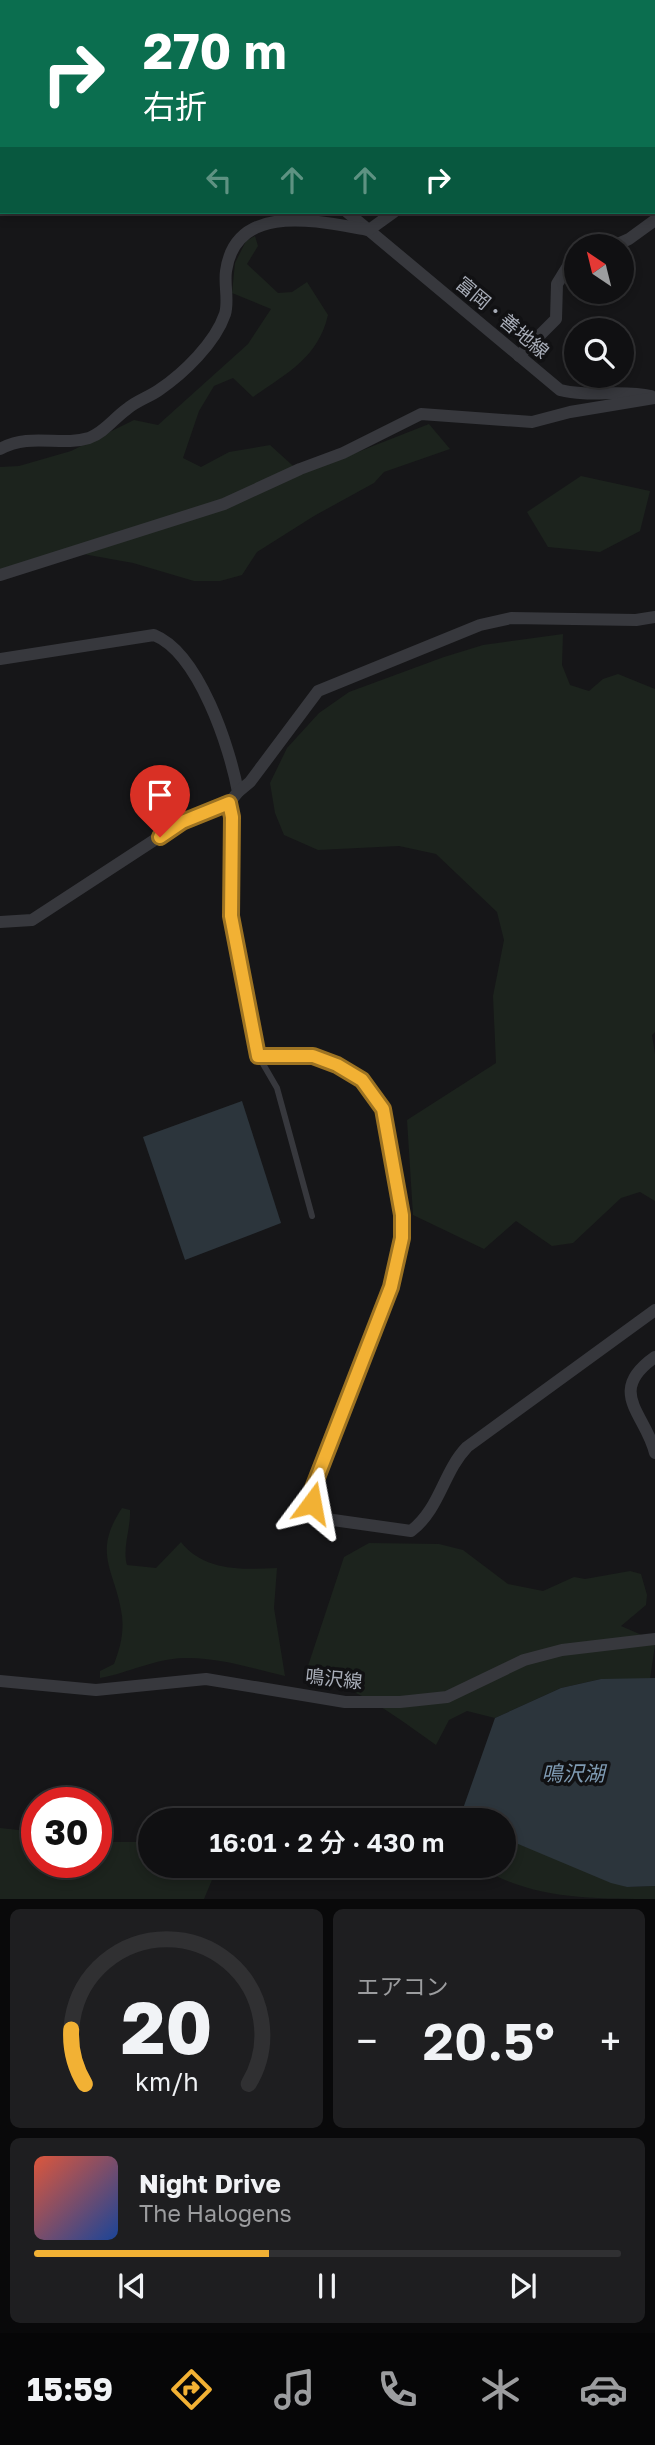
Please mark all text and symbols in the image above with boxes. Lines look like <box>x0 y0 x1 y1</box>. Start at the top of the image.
text: 270 m <box>143 21 287 80</box>
icon: right <box>28 28 119 119</box>
text: 右折 <box>143 87 207 125</box>
icon: left <box>200 161 238 199</box>
icon: ahead <box>273 161 311 199</box>
icon: ahead <box>346 161 384 199</box>
icon: right <box>419 161 457 199</box>
north arrow <box>564 234 634 304</box>
map controls <box>564 234 634 388</box>
street label: 富岡・善地線 <box>452 272 554 362</box>
button: search <box>564 318 634 388</box>
pin <box>130 765 190 837</box>
icon: arrive <box>141 776 179 814</box>
position arrow <box>275 1466 349 1540</box>
street label: 鳴沢線 <box>304 1664 364 1692</box>
water label: 鳴沢湖 <box>542 1760 607 1786</box>
speed limit sign: 30 <box>21 1787 112 1878</box>
text: 16:01 · 2 分 · 430 m <box>209 1827 445 1858</box>
text: エアコン <box>357 1972 449 2000</box>
text: 20 <box>120 1984 212 2071</box>
text: 20.5° <box>423 2009 555 2071</box>
text: − <box>357 2018 377 2063</box>
text: + <box>600 2018 621 2063</box>
text: km/h <box>134 2066 198 2097</box>
text: Night Drive <box>139 2168 281 2199</box>
text: The Halogens <box>139 2199 292 2227</box>
icon: previous <box>113 2267 151 2305</box>
icon: pause <box>308 2267 346 2305</box>
icon: next <box>504 2267 542 2305</box>
icon: directions <box>167 2365 216 2414</box>
icon: music <box>270 2365 319 2414</box>
icon: phone <box>373 2365 422 2414</box>
icon: climate <box>476 2365 525 2414</box>
icon: car <box>579 2365 628 2414</box>
text: 15:59 <box>27 2370 113 2408</box>

